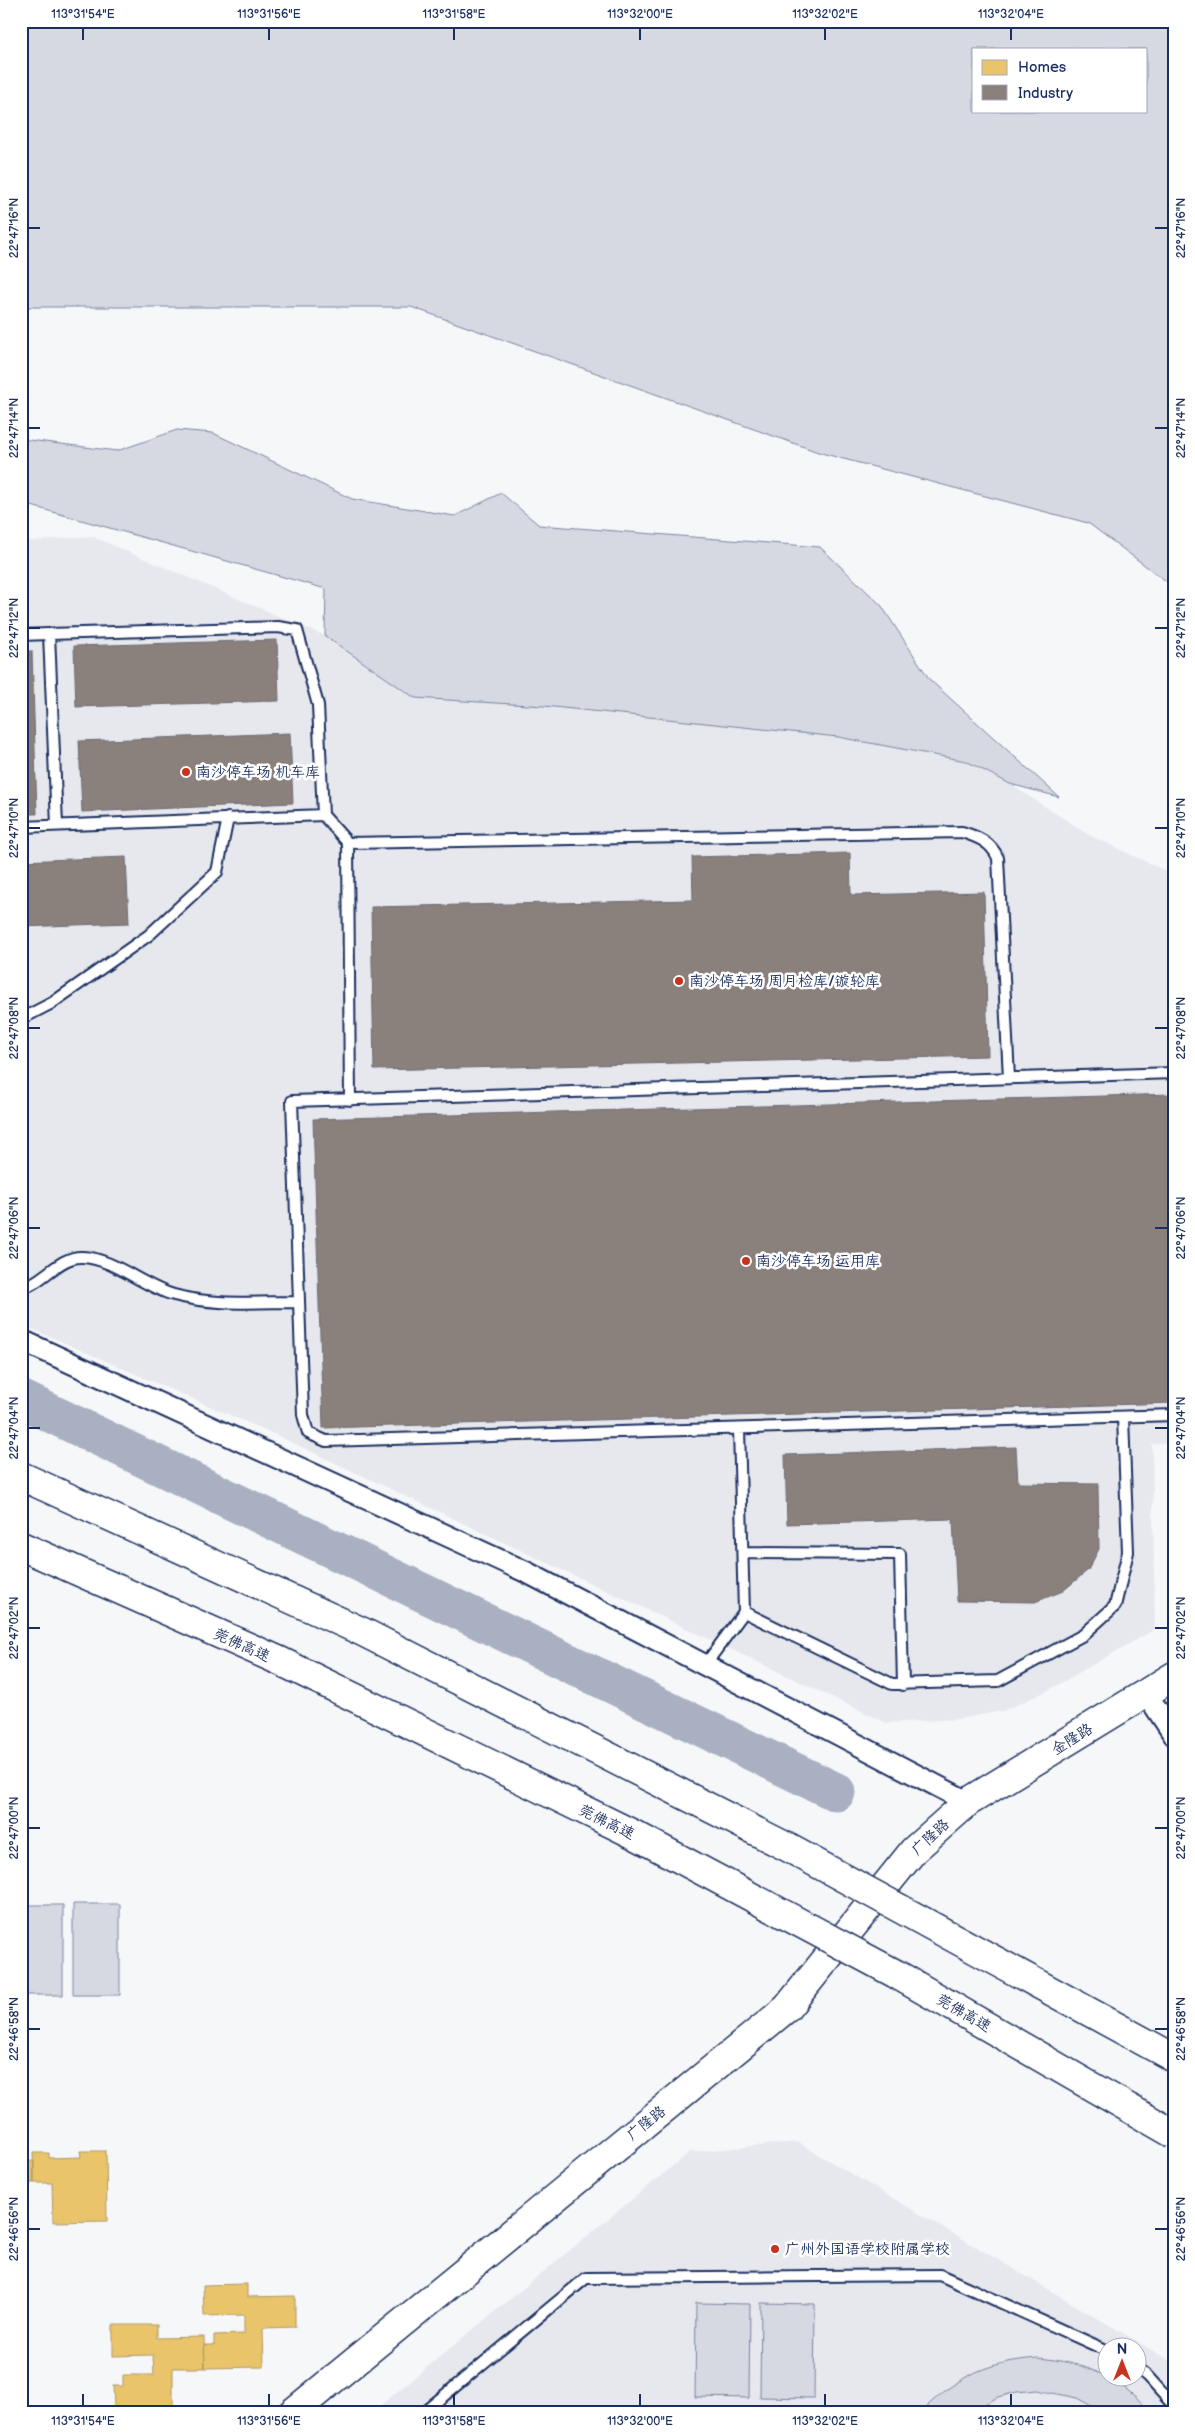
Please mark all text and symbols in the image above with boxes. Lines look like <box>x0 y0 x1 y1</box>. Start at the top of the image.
text: 113°31'54"E <box>51 7 115 22</box>
text: 113°31'56"E <box>237 7 301 22</box>
text: 113°31'58"E <box>423 7 486 22</box>
text: 113°32'00"E <box>607 7 673 22</box>
text: 113°32'02"E <box>792 7 858 22</box>
text: 113°32'04"E <box>978 7 1044 22</box>
legend <box>972 48 1148 112</box>
text: Homes <box>1018 58 1067 77</box>
text: Industry <box>1018 84 1073 103</box>
text: 22°47'16"N <box>7 198 22 258</box>
text: 22°47'16"N <box>1174 198 1189 258</box>
text: 22°47'14"N <box>7 398 22 458</box>
text: 22°47'14"N <box>1174 398 1189 458</box>
text: 22°47'12"N <box>7 598 22 658</box>
text: 22°47'12"N <box>1174 598 1189 658</box>
place label: 南沙停车场 机车库 <box>196 763 320 782</box>
marker: 南沙停车场 机车库 <box>180 766 192 778</box>
text: 22°47'10"N <box>7 798 22 858</box>
text: 22°47'10"N <box>1174 798 1189 858</box>
place label: 南沙停车场 周月检库/镟轮库 <box>689 972 880 991</box>
marker: 南沙停车场 周月检库/镟轮库 <box>673 975 685 987</box>
text: 22°47'08"N <box>7 997 22 1059</box>
text: 22°47'08"N <box>1174 997 1189 1059</box>
text: 22°47'06"N <box>7 1196 22 1260</box>
text: 22°47'06"N <box>1174 1196 1189 1260</box>
place label: 南沙停车场 运用库 <box>756 1252 880 1271</box>
marker: 南沙停车场 运用库 <box>740 1255 752 1267</box>
text: 22°47'04"N <box>7 1396 22 1460</box>
text: 22°47'04"N <box>1174 1396 1189 1460</box>
text: 22°47'02"N <box>7 1597 22 1659</box>
text: 22°47'02"N <box>1174 1597 1189 1659</box>
street label: 莞佛高速 <box>211 1625 273 1666</box>
street label: 金隆路 <box>1048 1719 1096 1759</box>
text: 22°47'00"N <box>7 1797 22 1859</box>
text: 22°47'00"N <box>1174 1797 1189 1859</box>
street label: 莞佛高速 <box>576 1801 638 1844</box>
street label: 广隆路 <box>907 1815 953 1860</box>
street label: 莞佛高速 <box>933 1990 994 2037</box>
text: 22°46'58"N <box>7 1997 22 2061</box>
text: 22°46'58"N <box>1174 1997 1189 2061</box>
street label: 广隆路 <box>623 2102 670 2145</box>
text: 22°46'56"N <box>7 2197 22 2261</box>
text: 22°46'56"N <box>1174 2197 1189 2261</box>
place label: 广州外国语学校附属学校 <box>785 2240 950 2259</box>
marker: 广州外国语学校附属学校 <box>769 2243 781 2255</box>
north arrow <box>1098 2336 1148 2386</box>
text: N <box>1117 2341 1127 2358</box>
text: 113°31'54"E <box>51 2414 115 2429</box>
text: 113°31'56"E <box>237 2414 301 2429</box>
text: 113°31'58"E <box>423 2414 486 2429</box>
text: 113°32'00"E <box>607 2414 673 2429</box>
text: 113°32'02"E <box>792 2414 858 2429</box>
text: 113°32'04"E <box>978 2414 1044 2429</box>

